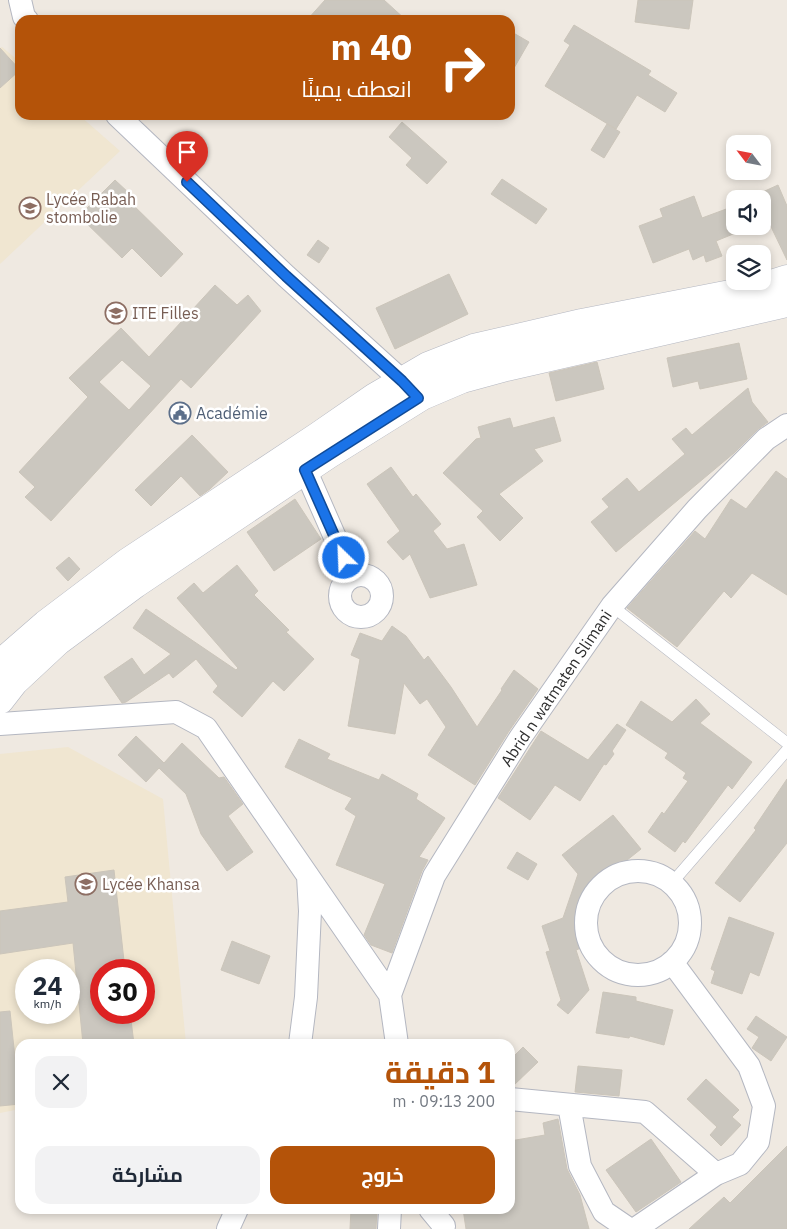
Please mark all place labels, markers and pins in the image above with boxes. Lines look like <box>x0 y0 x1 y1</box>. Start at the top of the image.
pin <box>166 131 208 182</box>
place label: Lycée Rabah stombolie <box>46 189 136 227</box>
school or university icon: Lycée Rabah stombolie <box>18 196 42 220</box>
school or university icon: ITE Filles <box>104 301 128 325</box>
place label: ITE Filles <box>132 303 199 323</box>
public building icon: Académie <box>168 401 192 425</box>
place label: Académie <box>196 403 268 423</box>
school or university icon: Lycée Khansa <box>74 872 98 896</box>
place label: Lycée Khansa <box>102 874 200 894</box>

